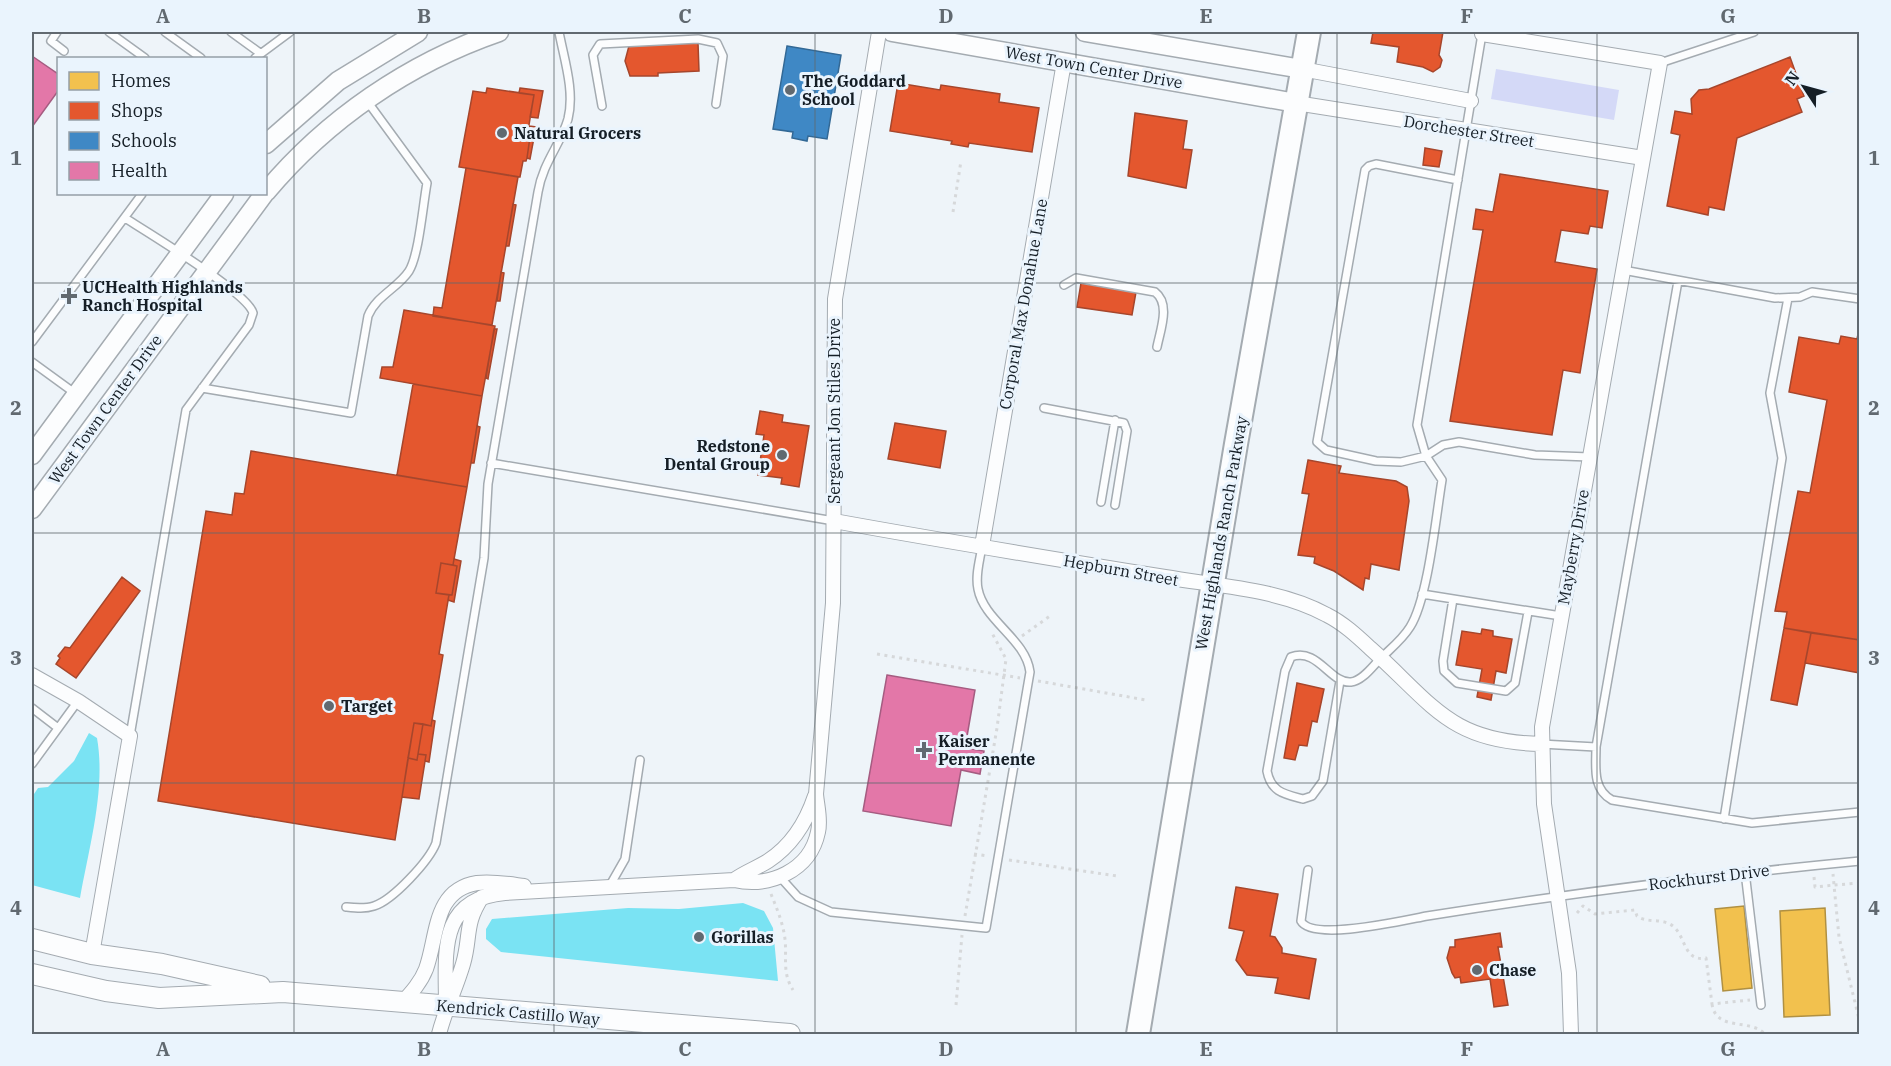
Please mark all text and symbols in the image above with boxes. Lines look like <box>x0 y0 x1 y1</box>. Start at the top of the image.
text: A <box>156 2 170 29</box>
text: B <box>417 2 431 29</box>
text: C <box>678 2 692 29</box>
text: D <box>938 2 954 29</box>
text: E <box>1199 2 1213 29</box>
text: F <box>1461 2 1473 29</box>
text: G <box>1720 2 1736 29</box>
street label: West Town Center Drive <box>1004 42 1184 92</box>
legend <box>57 57 267 195</box>
north arrow <box>1774 57 1834 117</box>
text: N <box>1780 67 1804 89</box>
text: Homes <box>111 69 171 92</box>
place label: The Goddard School <box>802 71 906 109</box>
marker: The Goddard School <box>783 83 797 97</box>
text: Shops <box>111 99 163 122</box>
street label: Dorchester Street <box>1402 111 1536 151</box>
place label: Natural Grocers <box>514 123 641 143</box>
marker: Natural Grocers <box>495 126 509 140</box>
text: Schools <box>111 129 177 152</box>
text: 1 <box>10 144 22 171</box>
text: 1 <box>1868 144 1880 171</box>
text: Health <box>111 159 168 182</box>
street label: Corporal Max Donahue Lane <box>995 197 1051 411</box>
place label: UCHealth Highlands Ranch Hospital <box>82 277 243 315</box>
marker: UCHealth Highlands Ranch Hospital <box>60 287 78 305</box>
street label: Sergeant Jon Stiles Drive <box>824 318 844 504</box>
street label: West Town Center Drive <box>44 330 166 488</box>
text: 2 <box>10 394 22 421</box>
text: 2 <box>1868 394 1880 421</box>
street label: West Highlands Ranch Parkway <box>1191 414 1252 652</box>
place label: Redstone Dental Group <box>664 436 770 474</box>
marker: Redstone Dental Group <box>775 448 789 462</box>
street label: Mayberry Drive <box>1553 488 1593 606</box>
street label: Hepburn Street <box>1062 550 1180 590</box>
text: 3 <box>10 644 22 671</box>
text: 3 <box>1868 644 1880 671</box>
place label: Target <box>341 696 393 716</box>
marker: Target <box>322 699 336 713</box>
place label: Kaiser Permanente <box>938 731 1035 769</box>
marker: Kaiser Permanente <box>915 741 933 759</box>
street label: Rockhurst Drive <box>1647 860 1771 894</box>
text: 4 <box>10 894 22 921</box>
text: 4 <box>1868 894 1880 921</box>
place label: Gorillas <box>711 927 774 947</box>
marker: Gorillas <box>692 930 706 944</box>
place label: Chase <box>1489 960 1536 980</box>
marker: Chase <box>1470 963 1484 977</box>
street label: Kendrick Castillo Way <box>435 995 601 1029</box>
text: A <box>156 1035 170 1062</box>
text: B <box>417 1035 431 1062</box>
text: C <box>678 1035 692 1062</box>
text: D <box>938 1035 954 1062</box>
text: E <box>1199 1035 1213 1062</box>
text: F <box>1461 1035 1473 1062</box>
text: G <box>1720 1035 1736 1062</box>

